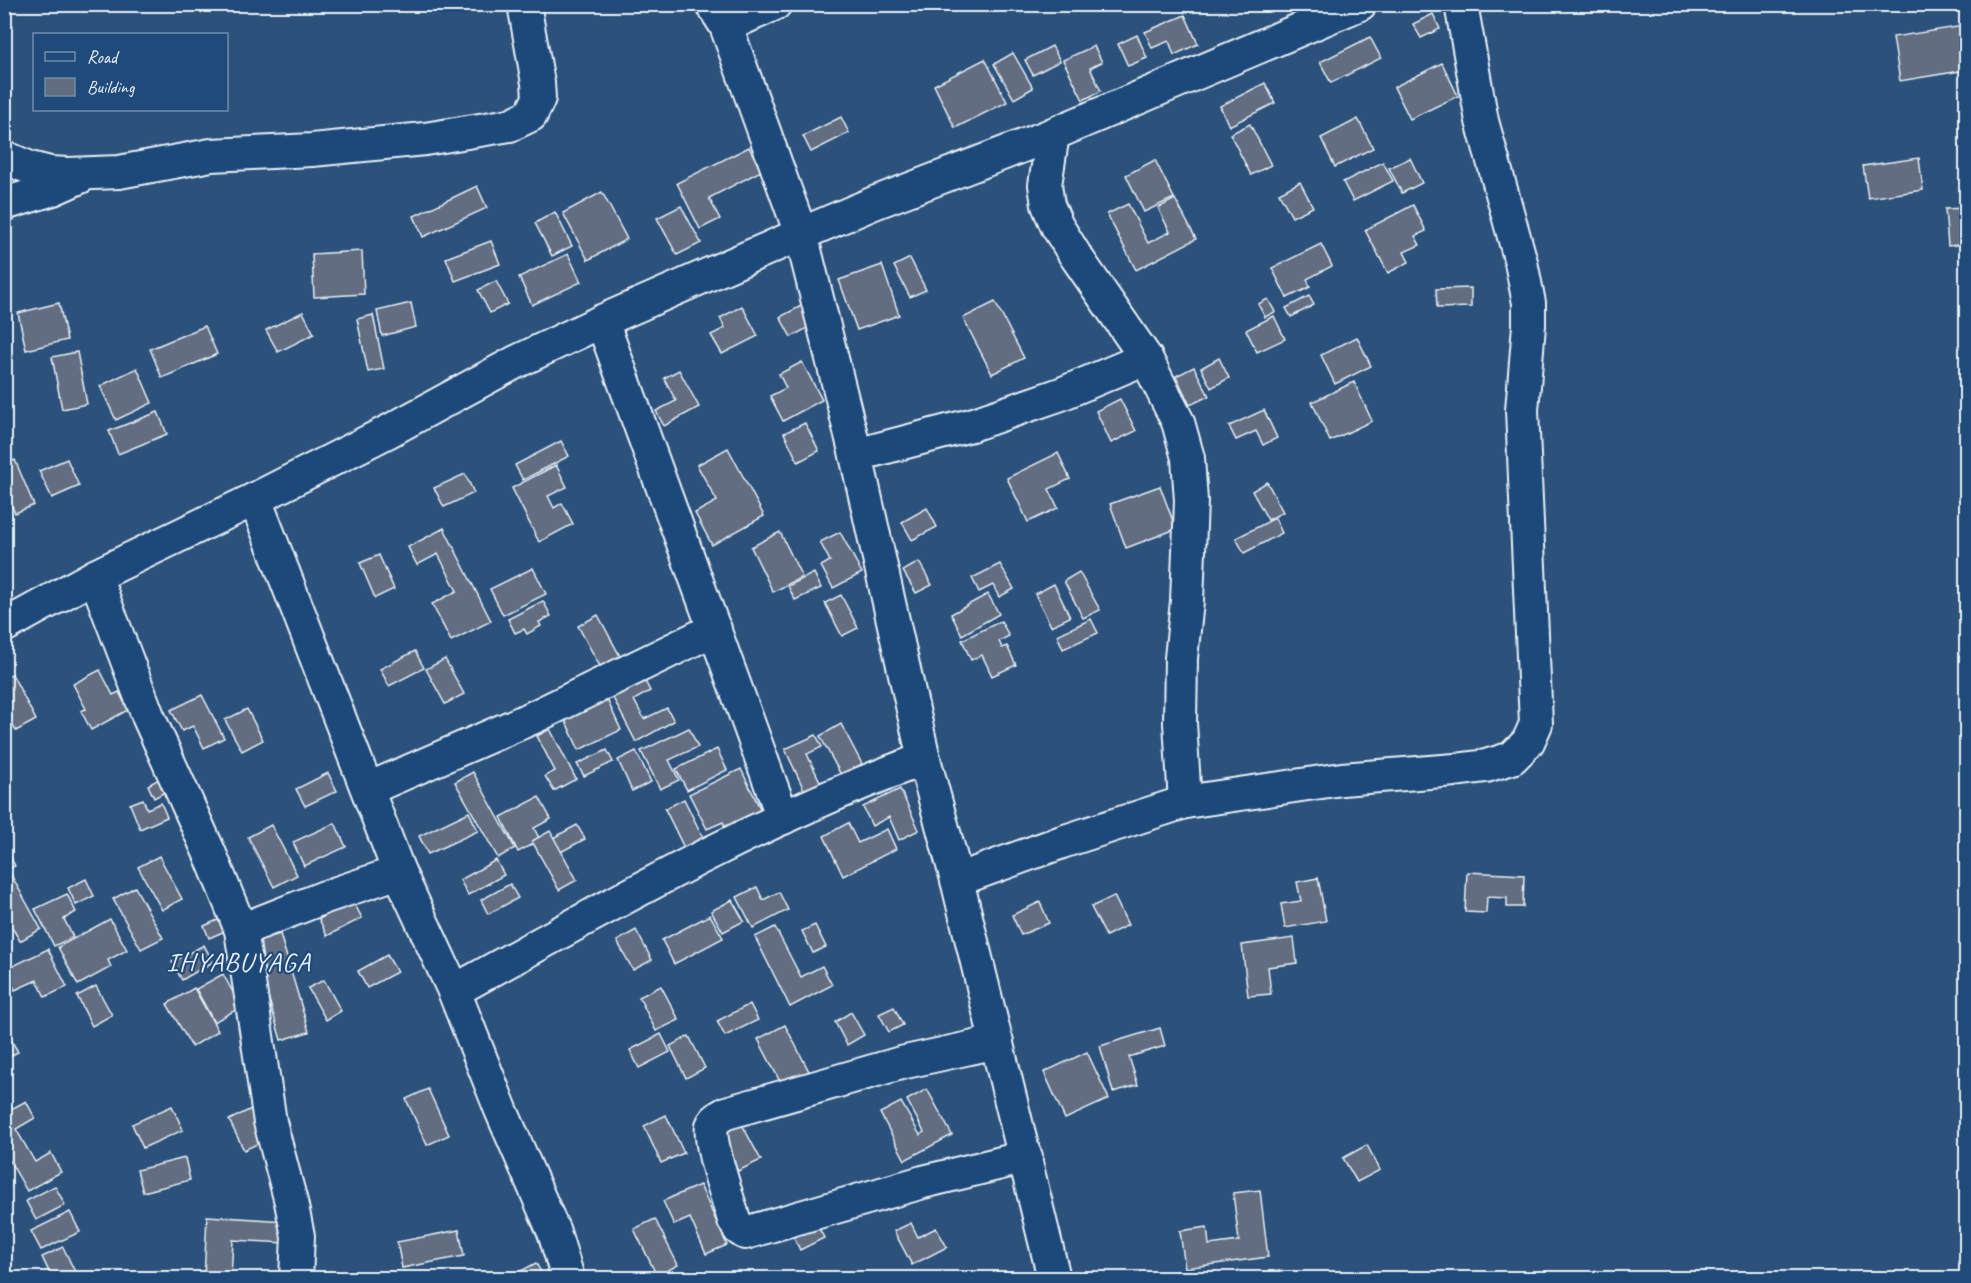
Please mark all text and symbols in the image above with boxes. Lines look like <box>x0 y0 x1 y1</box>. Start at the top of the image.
legend <box>33 33 228 111</box>
text: Road <box>87 46 120 68</box>
text: Building <box>87 76 136 98</box>
district label: IHYABUYAGA <box>167 945 311 979</box>

